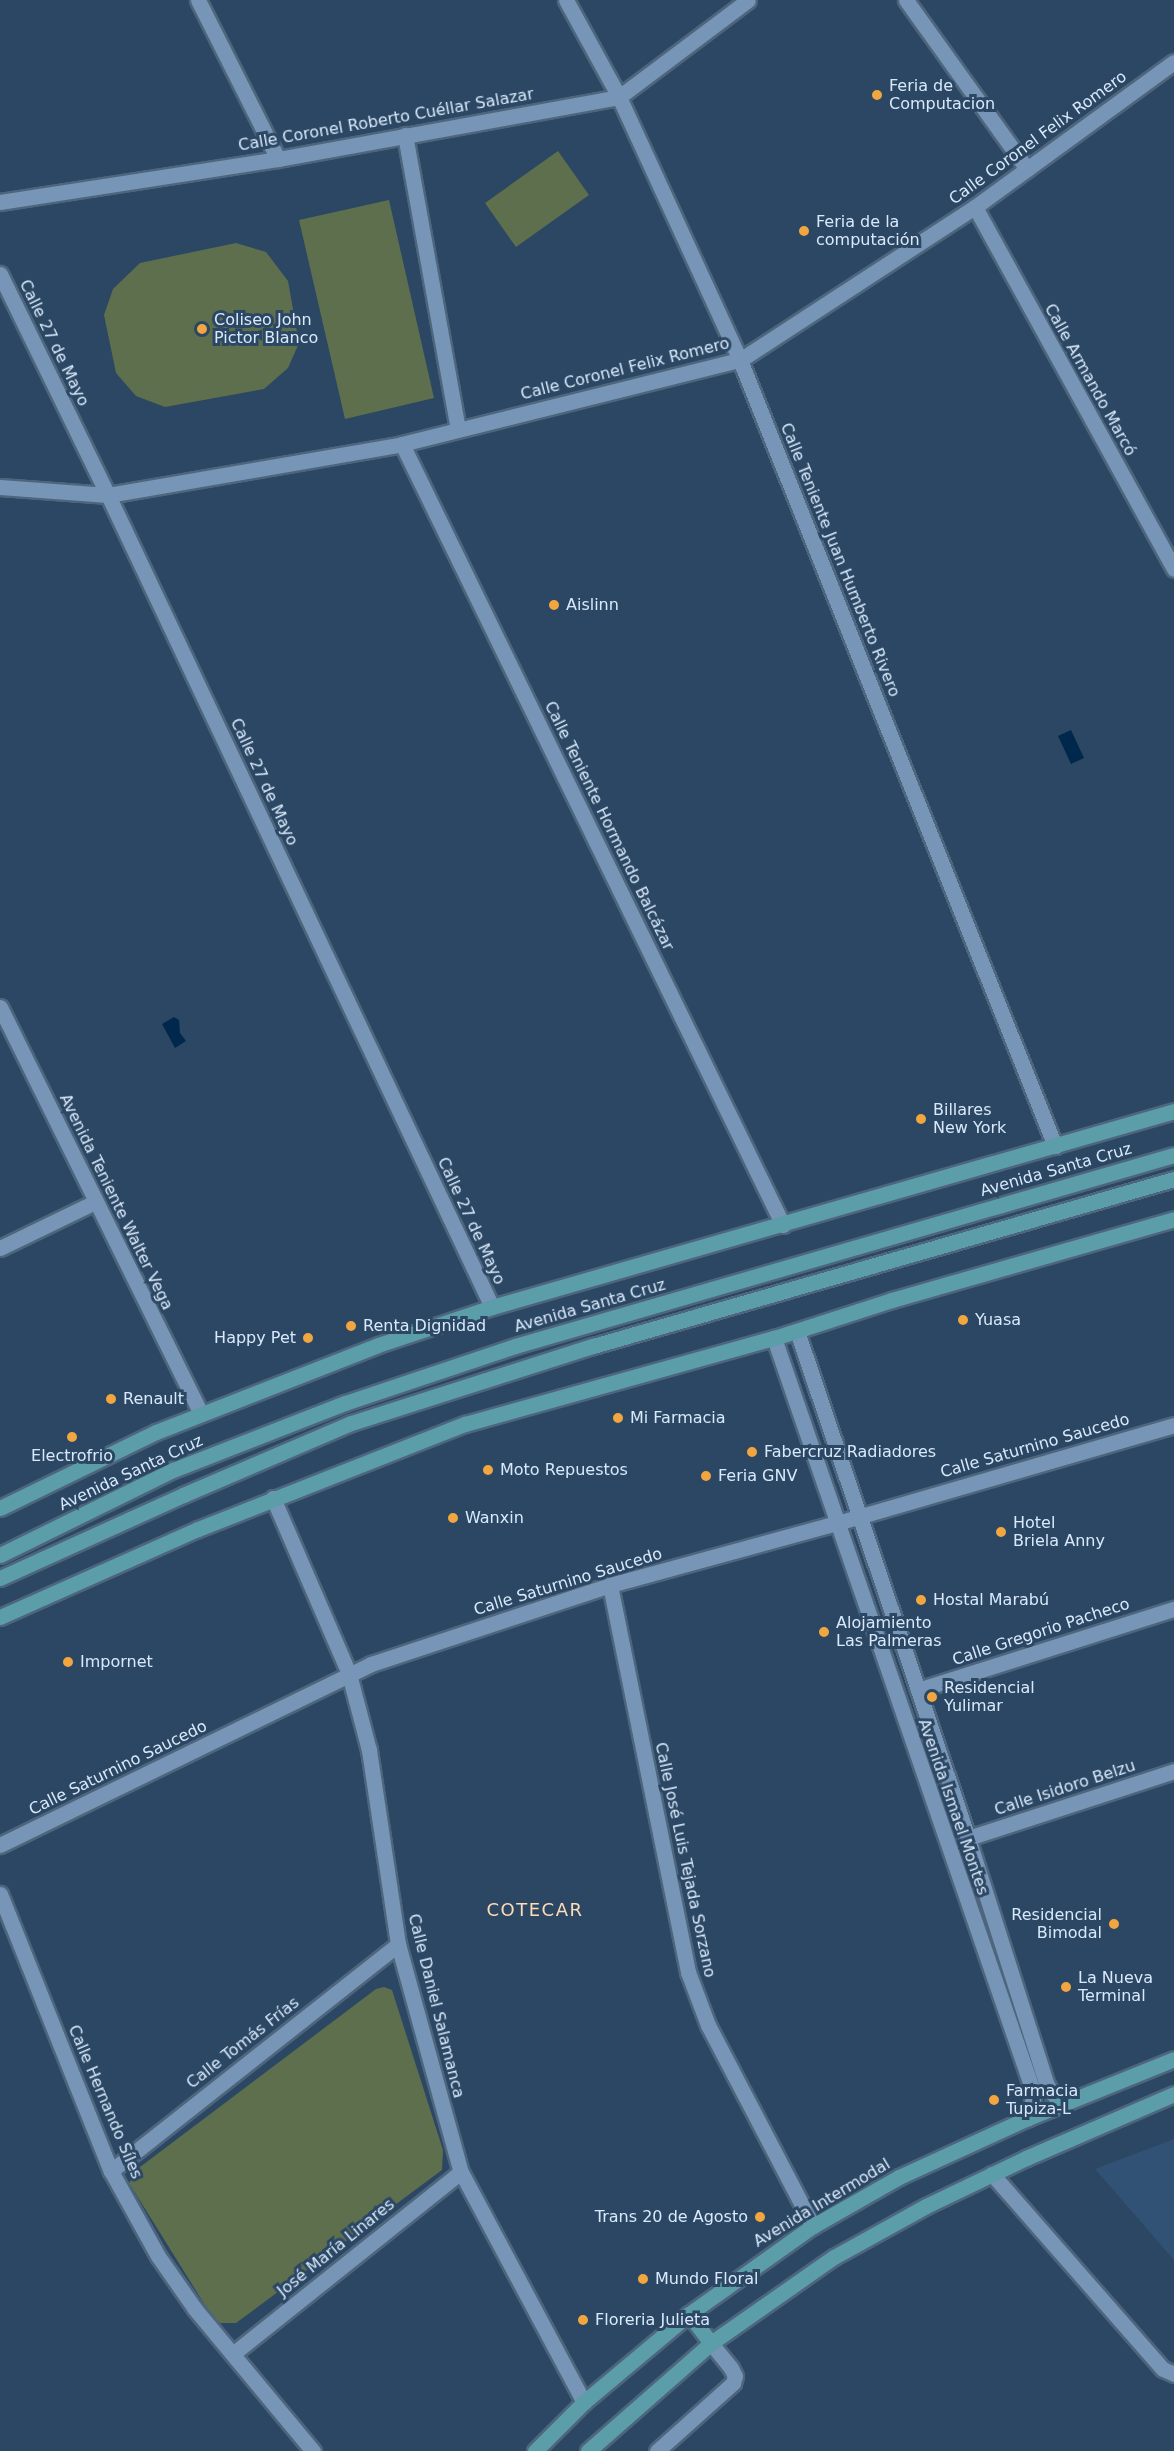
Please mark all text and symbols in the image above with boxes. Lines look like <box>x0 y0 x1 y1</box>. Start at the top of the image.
street label: Calle Coronel Felix Romero <box>946 67 1130 209</box>
place label: Feria de Computacion <box>889 76 995 114</box>
street label: Calle Coronel Roberto Cuéllar Salazar <box>237 85 535 155</box>
marker: Feria de Computacion <box>870 88 884 102</box>
place label: Feria de la computación <box>816 212 920 250</box>
marker: Feria de la computación <box>797 224 811 238</box>
street label: Calle 27 de Mayo <box>15 277 93 409</box>
street label: Calle Armando Marcó <box>1040 301 1140 459</box>
place label: Coliseo John Pictor Blanco <box>214 310 318 348</box>
marker: Coliseo John Pictor Blanco <box>195 322 209 336</box>
street label: Calle Coronel Felix Romero <box>519 334 731 404</box>
street label: Calle Teniente Juan Humberto Rivero <box>776 420 904 700</box>
place label: Aislinn <box>566 595 619 615</box>
marker: Aislinn <box>547 598 561 612</box>
street label: Calle Teniente Hormando Balcázar <box>540 698 678 954</box>
street label: Calle 27 de Mayo <box>226 715 302 849</box>
street label: Avenida Teniente Walter Vega <box>55 1091 177 1313</box>
place label: Billares New York <box>933 1100 1006 1138</box>
marker: Billares New York <box>914 1112 928 1126</box>
street label: Avenida Santa Cruz <box>978 1139 1134 1201</box>
street label: Calle 27 de Mayo <box>433 1154 509 1288</box>
street label: Avenida Santa Cruz <box>512 1275 668 1337</box>
place label: Yuasa <box>975 1310 1021 1330</box>
marker: Yuasa <box>956 1313 970 1327</box>
place label: Renta Dignidad <box>363 1316 486 1336</box>
marker: Renta Dignidad <box>344 1319 358 1333</box>
place label: Happy Pet <box>214 1328 296 1348</box>
marker: Happy Pet <box>301 1331 315 1345</box>
place label: Renault <box>123 1389 184 1409</box>
marker: Renault <box>104 1392 118 1406</box>
place label: Mi Farmacia <box>630 1408 726 1428</box>
street label: Calle Saturnino Saucedo <box>938 1410 1132 1482</box>
marker: Mi Farmacia <box>611 1411 625 1425</box>
marker: Electrofrio <box>65 1430 79 1444</box>
street label: Avenida Santa Cruz <box>56 1431 206 1515</box>
place label: Fabercruz Radiadores <box>764 1442 936 1462</box>
marker: Fabercruz Radiadores <box>745 1445 759 1459</box>
place label: Electrofrio <box>31 1446 113 1466</box>
place label: Moto Repuestos <box>500 1460 628 1480</box>
marker: Moto Repuestos <box>481 1463 495 1477</box>
place label: Feria GNV <box>718 1466 797 1486</box>
marker: Feria GNV <box>699 1469 713 1483</box>
place label: Wanxin <box>465 1508 524 1528</box>
marker: Wanxin <box>446 1511 460 1525</box>
place label: Hotel Briela Anny <box>1013 1513 1105 1551</box>
marker: Hotel Briela Anny <box>994 1525 1008 1539</box>
street label: Calle Saturnino Saucedo <box>472 1544 664 1620</box>
place label: Hostal Marabú <box>933 1590 1049 1610</box>
marker: Hostal Marabú <box>914 1593 928 1607</box>
street label: Calle Gregorio Pacheco <box>950 1594 1132 1670</box>
place label: Alojamiento Las Palmeras <box>836 1613 941 1651</box>
marker: Alojamiento Las Palmeras <box>817 1625 831 1639</box>
place label: Impornet <box>80 1652 153 1672</box>
marker: Impornet <box>61 1655 75 1669</box>
place label: Residencial Yulimar <box>944 1678 1035 1716</box>
marker: Residencial Yulimar <box>925 1690 939 1704</box>
street label: Calle Saturnino Saucedo <box>26 1716 210 1820</box>
street label: Avenida Ismael Montes <box>914 1716 992 1898</box>
street label: Calle José Luis Tejada Sorzano <box>651 1741 719 1979</box>
street label: Calle Isidoro Belzu <box>992 1756 1138 1820</box>
district label: COTECAR <box>487 1899 583 1921</box>
place label: Residencial Bimodal <box>1011 1905 1102 1943</box>
street label: Calle Daniel Salamanca <box>404 1912 468 2100</box>
marker: Residencial Bimodal <box>1107 1917 1121 1931</box>
place label: La Nueva Terminal <box>1078 1968 1153 2006</box>
marker: La Nueva Terminal <box>1059 1980 1073 1994</box>
street label: Calle Tomás Frías <box>183 1993 303 2093</box>
street label: Calle Hernando Síles <box>64 2022 146 2182</box>
place label: Farmacia Tupiza-L <box>1006 2081 1078 2119</box>
marker: Farmacia Tupiza-L <box>987 2093 1001 2107</box>
street label: Avenida Intermodal <box>750 2155 894 2251</box>
street label: José María Linares <box>274 2195 398 2301</box>
place label: Trans 20 de Agosto <box>595 2207 748 2227</box>
marker: Trans 20 de Agosto <box>753 2210 767 2224</box>
place label: Mundo Floral <box>655 2269 758 2289</box>
marker: Mundo Floral <box>636 2272 650 2286</box>
place label: Floreria Julieta <box>595 2310 710 2330</box>
marker: Floreria Julieta <box>576 2313 590 2327</box>

